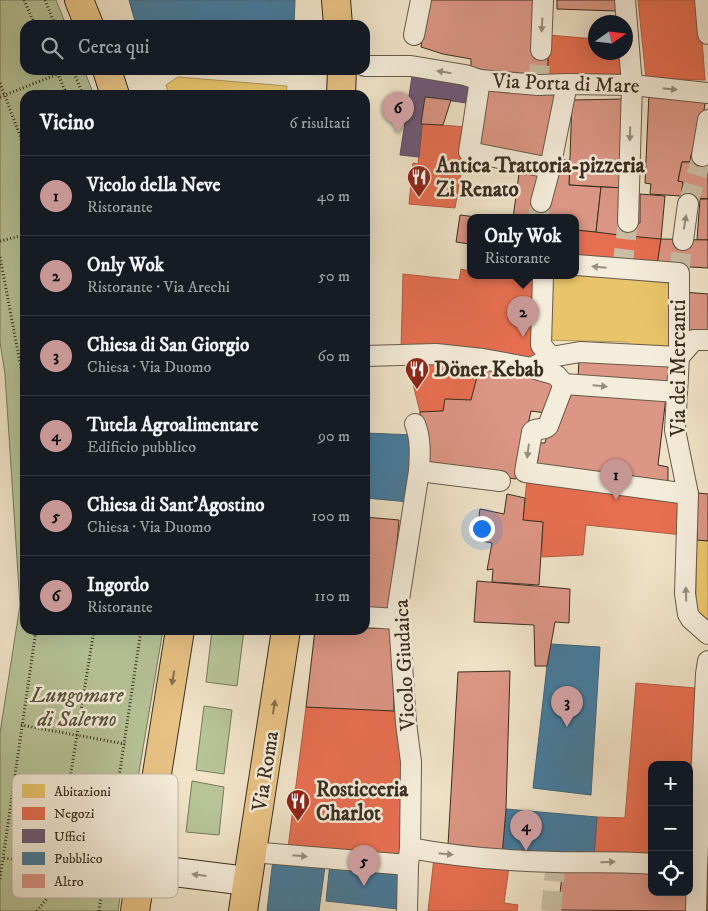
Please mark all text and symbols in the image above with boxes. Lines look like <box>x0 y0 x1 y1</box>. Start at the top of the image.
north arrow <box>588 15 633 60</box>
one-way arrow <box>538 17 546 33</box>
search box <box>20 20 370 75</box>
icon: search <box>38 34 66 62</box>
text: Cerca qui <box>78 36 149 59</box>
one-way arrow <box>436 67 452 75</box>
street label: Via Porta di Mare <box>491 68 640 100</box>
one-way arrow <box>662 85 678 93</box>
pin: 6 <box>382 92 414 133</box>
text: Vicino <box>40 110 94 136</box>
text: 6 risultati <box>289 113 350 133</box>
one-way arrow <box>626 126 634 142</box>
place label: Antica Trattoria-pizzeria Zi Renato <box>435 153 646 203</box>
restaurant icon: Antica Trattoria-pizzeria Zi Renato <box>406 164 432 198</box>
text: Vicolo della Neve <box>87 174 220 197</box>
text: 1 <box>53 186 59 206</box>
text: 40 m <box>317 186 350 206</box>
text: Ristorante <box>87 197 153 217</box>
one-way arrow <box>682 213 690 229</box>
popup <box>467 214 579 279</box>
text: Only Wok <box>484 225 562 248</box>
text: Ristorante <box>484 248 550 268</box>
text: Only Wok <box>87 254 164 277</box>
one-way arrow <box>591 262 607 270</box>
text: 2 <box>52 266 60 286</box>
text: 50 m <box>318 266 350 286</box>
text: Ristorante · Via Arechi <box>87 277 230 297</box>
pin: 2 <box>507 296 539 337</box>
street label: Via dei Mercanti <box>666 299 692 438</box>
text: Chiesa di San Giorgio <box>87 334 249 357</box>
text: 3 <box>53 346 59 366</box>
text: 60 m <box>318 346 350 366</box>
restaurant icon: Döner Kebab <box>404 356 430 390</box>
text: Chiesa · Via Duomo <box>87 357 211 377</box>
place label: Döner Kebab <box>434 357 544 383</box>
one-way arrow <box>592 382 608 390</box>
text: Tutela Agroalimentare <box>87 414 258 437</box>
text: 4 <box>51 426 61 446</box>
text: 90 m <box>318 426 350 446</box>
text: Edificio pubblico <box>87 437 196 457</box>
one-way arrow <box>524 444 532 460</box>
pin: 1 <box>600 459 632 500</box>
text: Chiesa di Sant'Agostino <box>87 494 265 517</box>
text: 5 <box>52 506 60 526</box>
text: 100 m <box>312 506 350 526</box>
your location <box>469 516 495 542</box>
text: Chiesa · Via Duomo <box>87 517 211 537</box>
text: Ingordo <box>87 574 149 597</box>
text: 6 <box>52 586 60 606</box>
text: 110 m <box>314 586 350 606</box>
one-way arrow <box>681 586 689 602</box>
text: Ristorante <box>87 597 153 617</box>
street label: Vicolo Giudaica <box>389 598 421 732</box>
one-way arrow <box>168 670 176 686</box>
park label: Lungomare di Salerno <box>30 683 124 733</box>
pin: 3 <box>551 686 583 727</box>
one-way arrow <box>271 699 279 715</box>
street label: Via Roma <box>247 729 285 814</box>
map controls <box>648 761 693 896</box>
button: + <box>648 761 693 806</box>
legend <box>12 774 178 898</box>
place label: Rosticceria Charlot <box>316 777 409 827</box>
text: Abitazioni <box>54 783 111 801</box>
restaurant icon: Rosticceria Charlot <box>285 788 311 822</box>
text: Negozi <box>54 805 95 823</box>
button: − <box>648 806 693 851</box>
pin: 4 <box>510 810 542 851</box>
text: Uffici <box>54 828 86 846</box>
pin: 5 <box>348 845 380 886</box>
text: Pubblico <box>54 850 103 868</box>
one-way arrow <box>439 850 455 858</box>
button: locate <box>648 851 693 896</box>
one-way arrow <box>293 853 309 861</box>
one-way arrow <box>601 858 617 866</box>
one-way arrow <box>190 871 206 879</box>
text: Altro <box>54 873 84 891</box>

